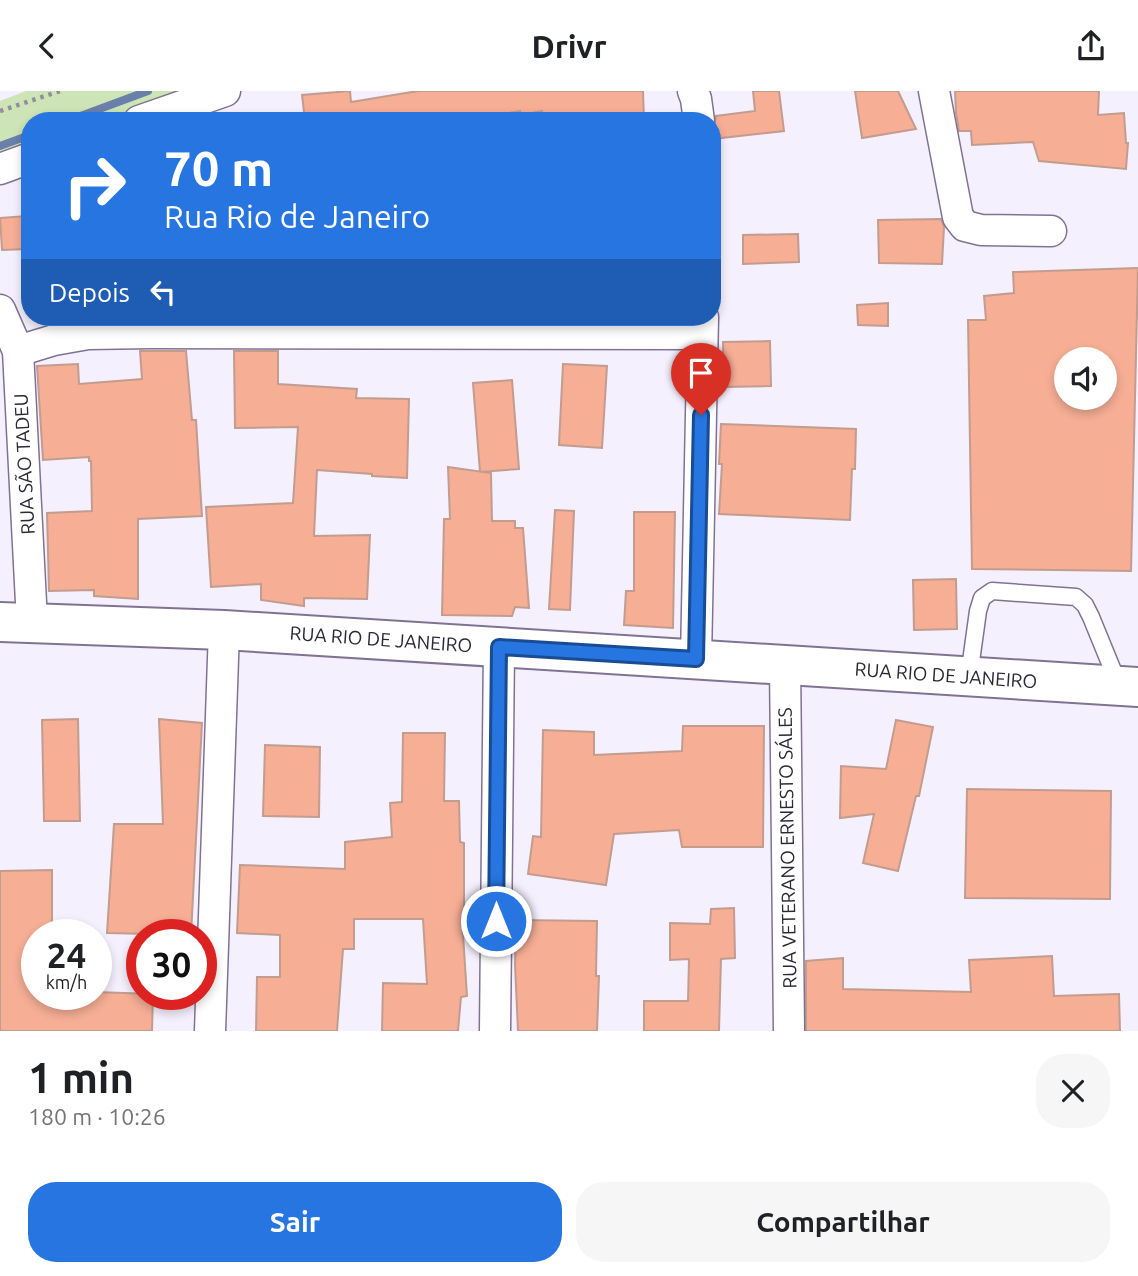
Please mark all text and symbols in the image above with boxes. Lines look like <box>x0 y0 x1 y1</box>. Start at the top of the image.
icon: back <box>28 27 66 65</box>
icon: share <box>1072 27 1110 65</box>
text: Drivr <box>531 28 607 64</box>
icon: right <box>49 140 140 231</box>
text: 70 m <box>164 140 273 195</box>
text: Rua Rio de Janeiro <box>164 198 430 234</box>
icon: left <box>144 273 182 311</box>
text: Depois <box>49 278 130 307</box>
pin <box>671 343 731 415</box>
map controls <box>1054 347 1117 410</box>
button: sound <box>1054 347 1117 410</box>
icon: arrive <box>682 354 720 392</box>
street label: RUA SÃO TADEU <box>9 393 39 535</box>
street label: RUA RIO DE JANEIRO <box>289 622 473 656</box>
street label: RUA RIO DE JANEIRO <box>854 658 1038 692</box>
street label: RUA VETERANO ERNESTO SÁLES <box>774 707 800 989</box>
position arrow <box>459 884 533 958</box>
speed limit sign: 30 <box>126 919 217 1010</box>
text: 24 <box>47 935 86 975</box>
text: km/h <box>46 972 87 992</box>
text: 1 min <box>28 1054 134 1101</box>
button: close <box>1036 1054 1110 1128</box>
text: 180 m · 10:26 <box>28 1104 166 1129</box>
button: Sair <box>28 1182 562 1262</box>
button: Compartilhar <box>576 1182 1110 1262</box>

